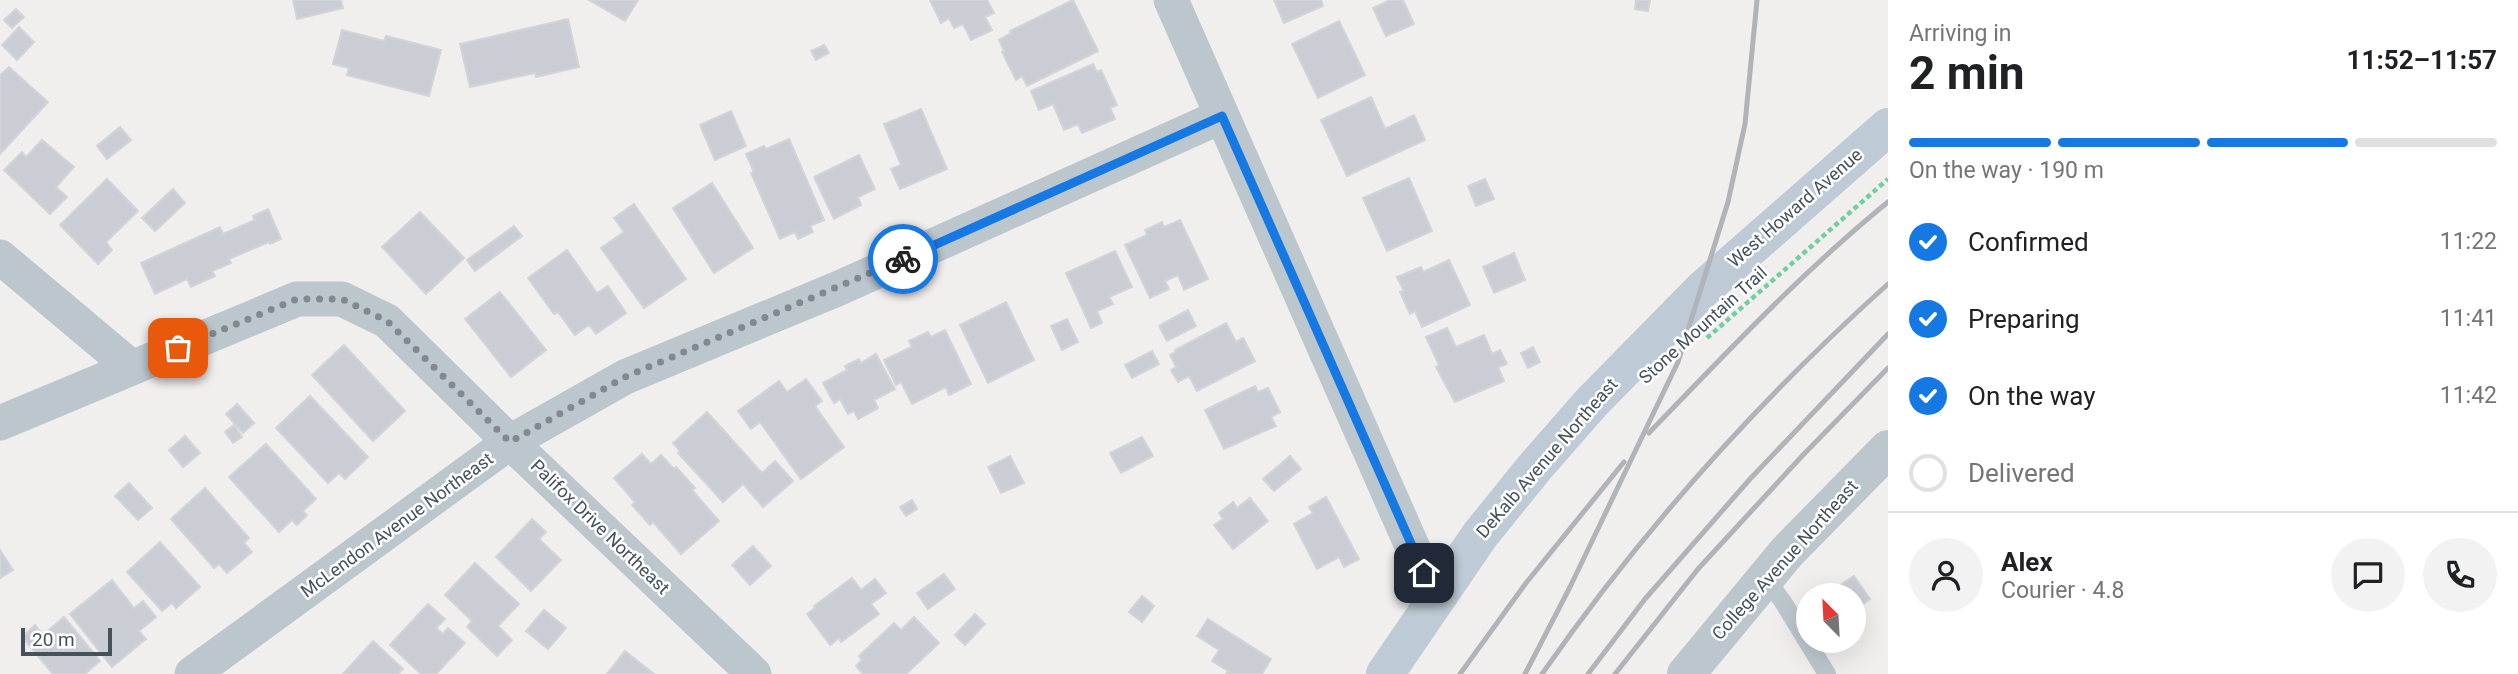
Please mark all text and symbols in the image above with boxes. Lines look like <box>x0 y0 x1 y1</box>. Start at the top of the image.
text: Arriving in <box>1909 20 2012 47</box>
text: 11:52–11:57 <box>2347 45 2497 75</box>
text: 2 min <box>1909 46 2025 100</box>
street label: West Howard Avenue <box>1723 144 1866 272</box>
text: On the way · 190 m <box>1909 157 2104 184</box>
icon: check <box>1909 223 1947 261</box>
courier <box>868 224 938 294</box>
text: Confirmed <box>1968 227 2089 257</box>
text: 11:22 <box>2440 228 2497 255</box>
icon: bike <box>884 240 922 278</box>
street label: Stone Mountain Trail <box>1634 262 1771 388</box>
icon: check <box>1909 300 1947 338</box>
text: Preparing <box>1968 304 2080 334</box>
text: 11:41 <box>2440 305 2497 332</box>
pin <box>148 318 208 378</box>
icon: bag <box>159 329 197 367</box>
street label: DeKalb Avenue Northeast <box>1472 373 1622 542</box>
icon: check <box>1909 377 1947 415</box>
text: On the way <box>1968 381 2096 411</box>
text: 11:42 <box>2440 382 2497 409</box>
street label: McLendon Avenue Northeast <box>297 448 497 601</box>
street label: Palifox Drive Northeast <box>527 455 674 598</box>
text: Delivered <box>1968 458 2075 488</box>
street label: College Avenue Northeast <box>1707 475 1862 644</box>
button: person <box>1909 538 1983 612</box>
button: chat <box>2331 538 2405 612</box>
button: phone <box>2423 538 2497 612</box>
pin <box>1394 543 1454 603</box>
text: Alex <box>2001 547 2053 577</box>
icon: home <box>1405 554 1443 592</box>
text: Courier · 4.8 <box>2001 577 2124 604</box>
north arrow <box>1796 583 1866 653</box>
map controls <box>1796 583 1866 653</box>
scale bar <box>21 625 112 657</box>
text: 20 m <box>32 628 75 651</box>

